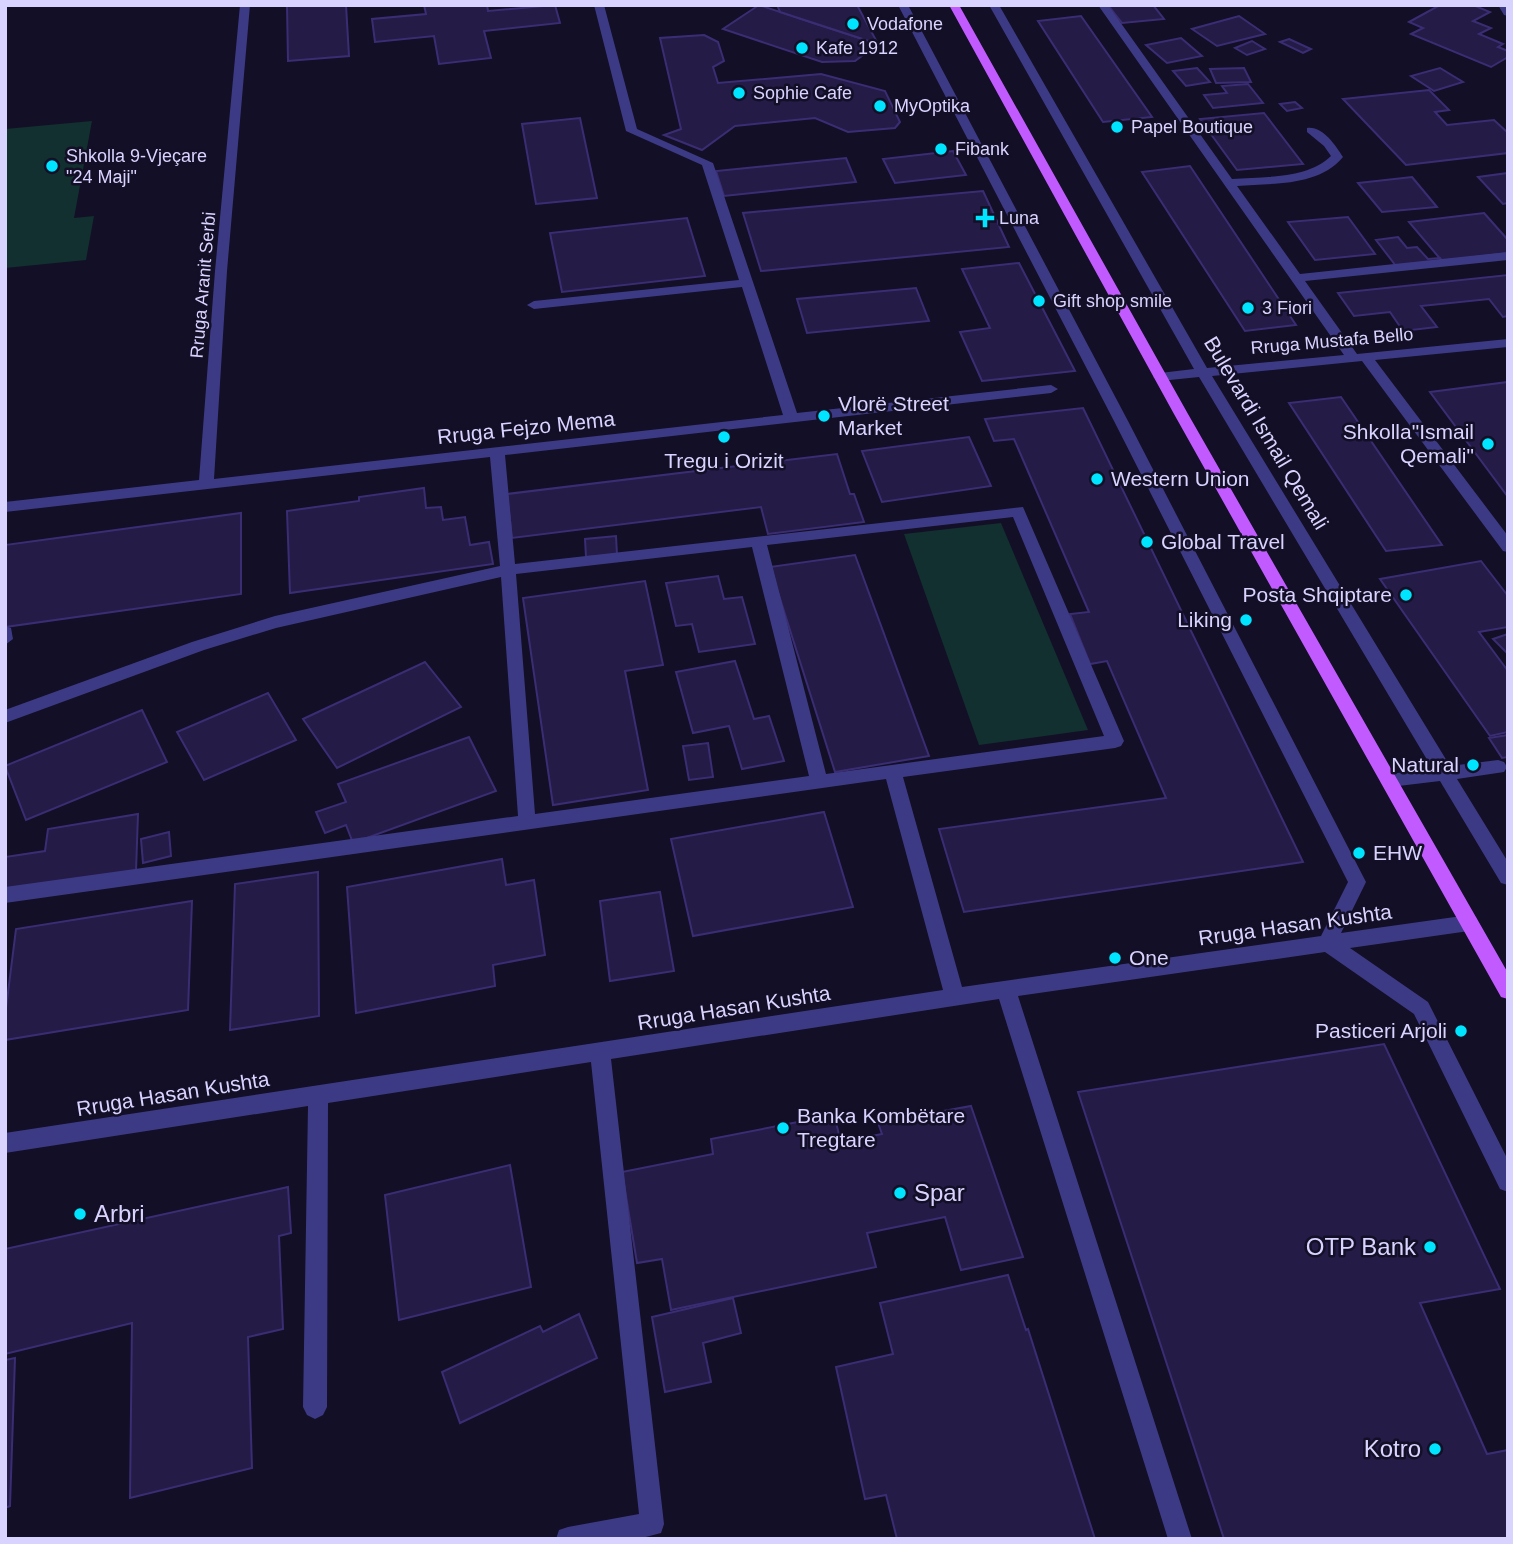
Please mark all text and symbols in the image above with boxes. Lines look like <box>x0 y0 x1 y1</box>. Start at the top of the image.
place label: Vodafone <box>867 14 943 34</box>
marker: Vodafone <box>845 16 861 32</box>
place label: Kafe 1912 <box>816 38 898 58</box>
marker: Kafe 1912 <box>794 40 810 56</box>
place label: Sophie Cafe <box>753 83 852 103</box>
marker: Sophie Cafe <box>731 85 747 101</box>
place label: MyOptika <box>894 96 971 116</box>
marker: MyOptika <box>872 98 888 114</box>
place label: Papel Boutique <box>1131 117 1253 137</box>
marker: Papel Boutique <box>1109 119 1125 135</box>
place label: Fibank <box>955 139 1010 159</box>
marker: Fibank <box>933 141 949 157</box>
place label: Shkolla 9-Vjeçare "24 Maji" <box>66 146 207 187</box>
marker: Shkolla 9-Vjeçare "24 Maji" <box>44 158 60 174</box>
place label: Luna <box>999 208 1040 228</box>
marker: Luna <box>977 210 993 226</box>
street label: Rruga Aranit Serbi <box>187 211 219 359</box>
place label: Gift shop smile <box>1053 291 1172 311</box>
marker: Gift shop smile <box>1031 293 1047 309</box>
place label: 3 Fiori <box>1262 298 1312 318</box>
marker: 3 Fiori <box>1240 300 1256 316</box>
street label: Rruga Mustafa Bello <box>1250 324 1414 358</box>
street label: Bulevardi Ismail Qemali <box>1200 332 1333 533</box>
place label: Vlorë Street Market <box>838 392 949 439</box>
street label: Rruga Fejzo Mema <box>436 407 616 448</box>
marker: Vlorë Street Market <box>816 408 832 424</box>
place label: Shkolla"Ismail Qemali" <box>1343 420 1474 467</box>
marker: Tregu i Orizit <box>716 429 732 445</box>
marker: Shkolla"Ismail Qemali" <box>1480 436 1496 452</box>
place label: Tregu i Orizit <box>664 449 784 472</box>
place label: Western Union <box>1111 467 1250 490</box>
marker: Western Union <box>1089 471 1105 487</box>
place label: Global Travel <box>1161 530 1285 553</box>
marker: Global Travel <box>1139 534 1155 550</box>
place label: Posta Shqiptare <box>1243 583 1392 606</box>
marker: Posta Shqiptare <box>1398 587 1414 603</box>
place label: Liking <box>1177 608 1232 631</box>
marker: Liking <box>1238 612 1254 628</box>
place label: Natural <box>1391 753 1459 776</box>
marker: Natural <box>1465 757 1481 773</box>
place label: EHW <box>1373 841 1422 864</box>
marker: EHW <box>1351 845 1367 861</box>
street label: Rruga Hasan Kushta <box>1197 900 1393 949</box>
place label: One <box>1129 946 1169 969</box>
marker: One <box>1107 950 1123 966</box>
street label: Rruga Hasan Kushta <box>636 981 832 1034</box>
place label: Pasticeri Arjoli <box>1315 1019 1447 1042</box>
marker: Pasticeri Arjoli <box>1453 1023 1469 1039</box>
street label: Rruga Hasan Kushta <box>75 1067 271 1120</box>
place label: Banka Kombëtare Tregtare <box>797 1104 965 1151</box>
marker: Banka Kombëtare Tregtare <box>775 1120 791 1136</box>
place label: Spar <box>914 1179 965 1206</box>
marker: Spar <box>892 1185 908 1201</box>
place label: Arbri <box>94 1200 145 1227</box>
marker: Arbri <box>72 1206 88 1222</box>
place label: OTP Bank <box>1306 1233 1417 1260</box>
marker: OTP Bank <box>1422 1239 1438 1255</box>
place label: Kotro <box>1364 1435 1421 1462</box>
marker: Kotro <box>1427 1441 1443 1457</box>

